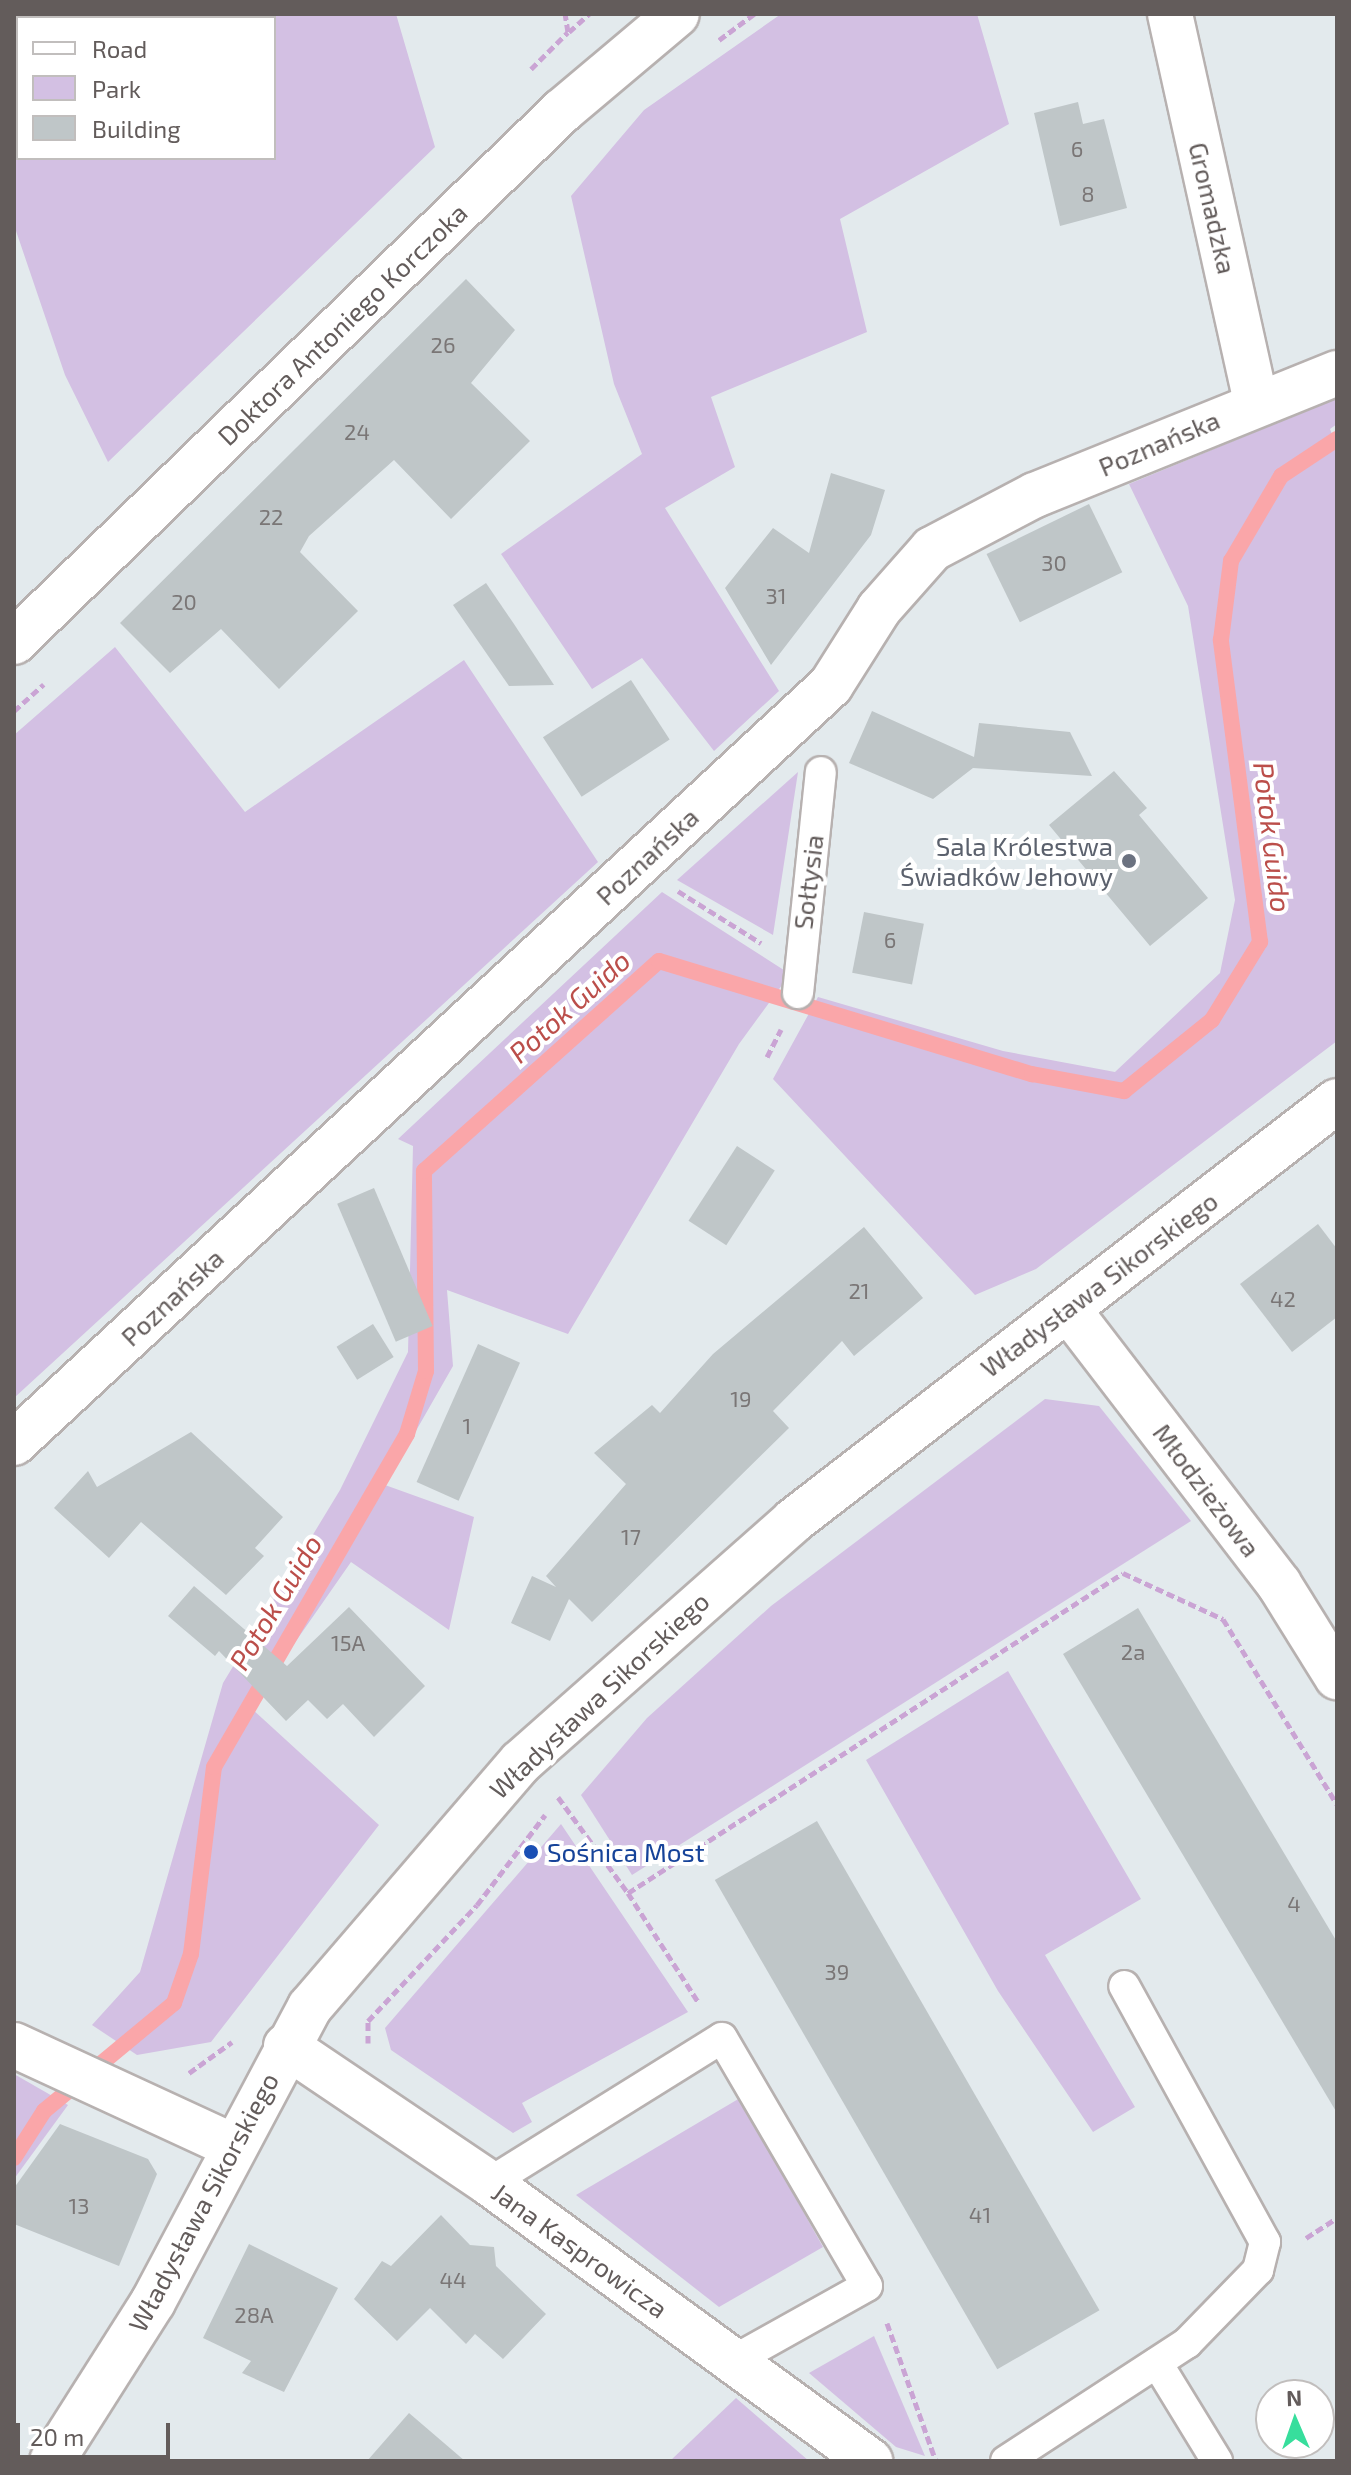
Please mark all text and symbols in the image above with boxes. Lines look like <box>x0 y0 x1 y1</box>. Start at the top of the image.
legend <box>16 16 276 160</box>
text: Road <box>92 34 147 63</box>
text: Park <box>92 74 141 103</box>
text: Building <box>92 114 181 143</box>
house number: 6 <box>1071 136 1083 162</box>
street label: Gromadzka <box>1183 139 1243 277</box>
house number: 8 <box>1081 181 1095 207</box>
street label: Doktora Antoniego Korczoka <box>211 196 473 452</box>
house number: 26 <box>431 332 455 358</box>
street label: Poznańska <box>1094 404 1224 482</box>
house number: 24 <box>344 419 370 445</box>
house number: 22 <box>259 504 283 530</box>
house number: 30 <box>1041 550 1067 576</box>
house number: 31 <box>766 583 786 609</box>
house number: 20 <box>171 589 197 615</box>
water label: Potok Guido <box>1247 760 1299 914</box>
street label: Poznańska <box>589 801 705 911</box>
place label: Sala Królestwa Świadków Jehowy <box>899 830 1113 892</box>
street label: Sołtysia <box>787 833 829 931</box>
marker: Sala Królestwa Świadków Jehowy <box>1120 852 1138 870</box>
house number: 6 <box>884 927 896 953</box>
water label: Potok Guido <box>502 943 636 1069</box>
street label: Władysława Sikorskiego <box>974 1185 1224 1383</box>
street label: Poznańska <box>114 1242 230 1352</box>
house number: 21 <box>848 1278 870 1304</box>
house number: 42 <box>1270 1286 1296 1312</box>
house number: 19 <box>730 1386 752 1412</box>
house number: 1 <box>463 1413 471 1439</box>
street label: Młodzieżowa <box>1147 1417 1267 1563</box>
house number: 17 <box>621 1524 641 1550</box>
water label: Potok Guido <box>222 1528 328 1676</box>
street label: Władysława Sikorskiego <box>483 1585 715 1805</box>
house number: 15A <box>331 1630 365 1656</box>
house number: 2a <box>1121 1639 1145 1665</box>
place label: Sośnica Most <box>547 1836 705 1868</box>
marker: Sośnica Most <box>522 1843 540 1861</box>
house number: 4 <box>1287 1891 1301 1917</box>
house number: 39 <box>825 1959 849 1985</box>
street label: Władysława Sikorskiego <box>121 2067 285 2337</box>
street label: Jana Kasprowicza <box>486 2176 674 2324</box>
house number: 13 <box>69 2193 89 2219</box>
house number: 41 <box>969 2202 991 2228</box>
house number: 44 <box>439 2267 467 2293</box>
house number: 28A <box>234 2302 274 2328</box>
north arrow <box>1255 2379 1335 2459</box>
text: N <box>1286 2384 1303 2410</box>
scale bar <box>20 2407 174 2457</box>
text: 20 m <box>30 2422 84 2451</box>

